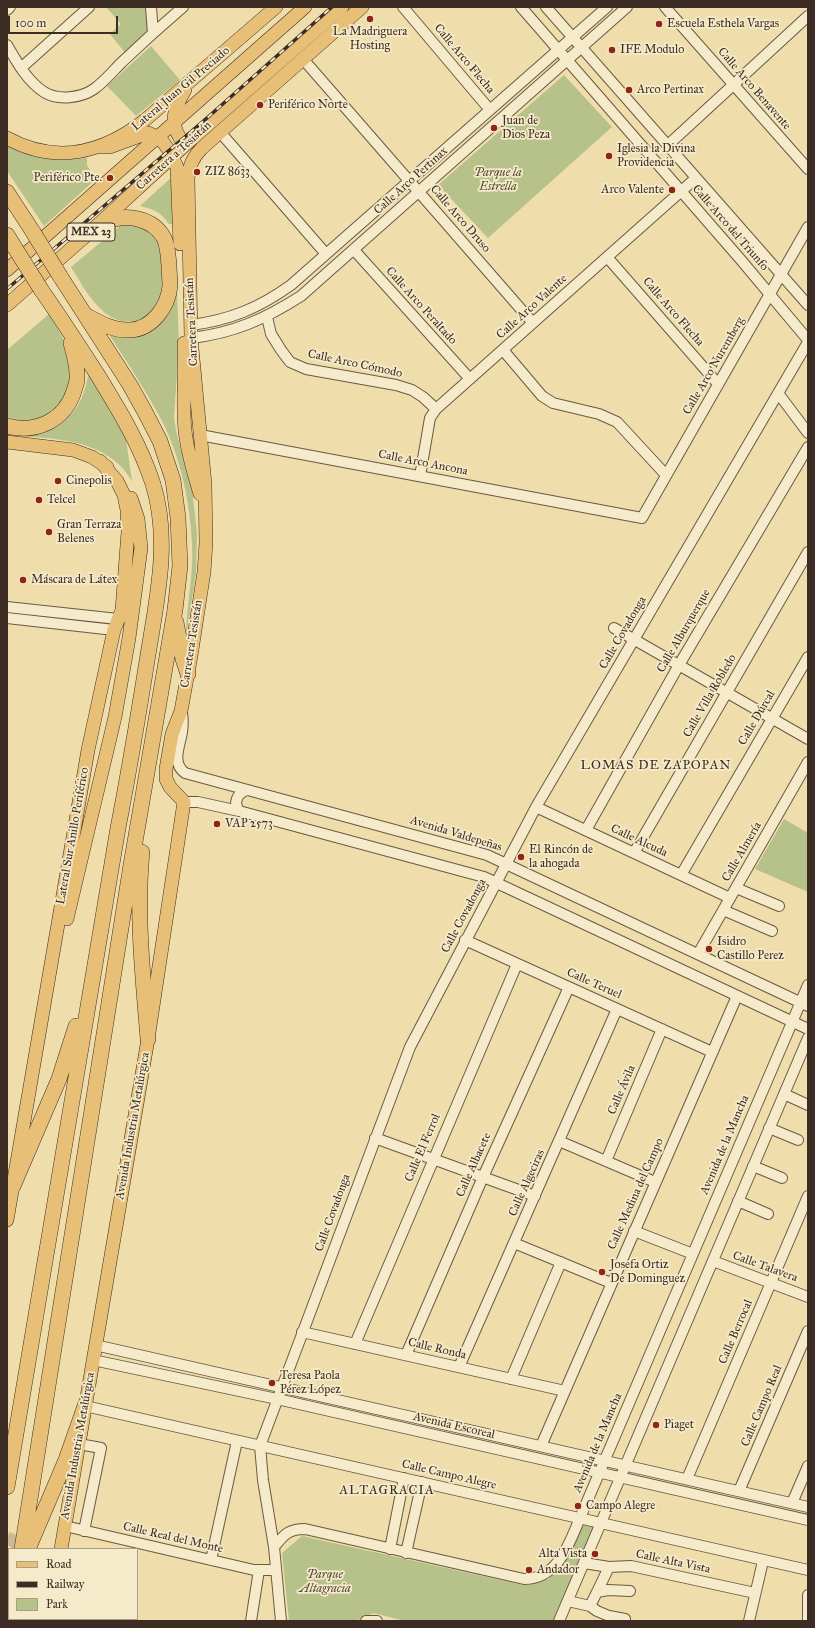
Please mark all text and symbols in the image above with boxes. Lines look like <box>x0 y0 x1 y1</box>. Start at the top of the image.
scale bar <box>10 8 120 34</box>
marker: La Madriguera Hosting <box>365 14 375 24</box>
text: 100 m <box>15 16 46 30</box>
place label: Escuela Esthela Vargas <box>667 17 779 31</box>
marker: Escuela Esthela Vargas <box>654 19 664 29</box>
street label: Calle Arco Flecha <box>431 21 497 97</box>
place label: La Madriguera Hosting <box>333 25 407 53</box>
place label: IFE Modulo <box>620 43 684 57</box>
street label: Lateral Juan Gil Preciado <box>129 44 233 134</box>
marker: IFE Modulo <box>607 45 617 55</box>
street label: Calle Arco Benavente <box>714 45 794 133</box>
place label: Arco Pertinax <box>637 83 704 97</box>
marker: Arco Pertinax <box>624 85 634 95</box>
place label: Periférico Norte <box>268 98 348 112</box>
marker: Periférico Norte <box>255 100 265 110</box>
place label: Juan de Dios Peza <box>502 114 550 142</box>
street label: Carretera a Tesistán <box>133 118 215 194</box>
marker: Juan de Dios Peza <box>489 123 499 133</box>
place label: Iglesia la Divina Providencia <box>617 142 695 170</box>
street label: Calle Arco Pertinax <box>371 144 451 218</box>
marker: Iglesia la Divina Providencia <box>604 151 614 161</box>
place label: ZIZ 8633 <box>205 165 250 179</box>
park label: Parque la Estrella <box>474 166 522 194</box>
marker: ZIZ 8633 <box>192 167 202 177</box>
place label: Periférico Pte. <box>34 171 102 185</box>
marker: Periférico Pte. <box>105 173 115 183</box>
street label: Calle Arco Druso <box>427 182 493 256</box>
street label: Calle Arco del Triunfo <box>689 182 771 274</box>
place label: Arco Valente <box>601 183 664 197</box>
marker: Arco Valente <box>667 185 677 195</box>
road number: MEX 23 <box>67 223 115 241</box>
street label: Calle Arco Peraltado <box>382 264 460 348</box>
street label: Calle Arco Valente <box>494 272 570 342</box>
street label: Calle Arco Flecha <box>639 275 707 349</box>
street label: Carretera Tesistán <box>182 277 202 367</box>
street label: Calle Arco Nuremberg <box>680 315 748 417</box>
street label: Calle Arco Cómodo <box>306 347 404 381</box>
street label: Calle Arco Ancona <box>377 447 469 479</box>
place label: Cinepolis <box>66 474 112 488</box>
marker: Cinepolis <box>53 476 63 486</box>
place label: Telcel <box>47 493 76 507</box>
marker: Telcel <box>34 495 44 505</box>
place label: Gran Terraza Belenes <box>57 518 121 546</box>
marker: Gran Terraza Belenes <box>44 527 54 537</box>
place label: Máscara de Látex <box>31 573 117 587</box>
marker: Máscara de Látex <box>18 575 28 585</box>
street label: Calle Alburquerque <box>654 587 714 675</box>
street label: Calle Covadonga <box>596 594 650 672</box>
street label: Carretera Tesistán <box>178 599 206 689</box>
street label: Calle Villa Robledo <box>680 652 740 740</box>
street label: Calle Dúrcal <box>736 688 778 748</box>
district label: LOMAS DE ZAPOPAN <box>581 758 731 774</box>
street label: Lateral Sur Anillo Periférico <box>54 766 92 906</box>
street label: Avenida Valdepeñas <box>408 813 504 855</box>
place label: VAP 2573 <box>225 817 273 831</box>
marker: VAP 2573 <box>212 819 222 829</box>
street label: Calle Almería <box>719 820 765 884</box>
street label: Calle Alcuda <box>608 822 670 860</box>
place label: El Rincón de la ahogada <box>529 843 593 871</box>
marker: El Rincón de la ahogada <box>516 852 526 862</box>
street label: Calle Covadonga <box>438 877 490 955</box>
place label: Isidro Castillo Perez <box>717 935 784 963</box>
marker: Isidro Castillo Perez <box>704 944 714 954</box>
street label: Calle Teruel <box>564 965 624 1003</box>
street label: Avenida Industria Metalúrgica <box>113 1051 153 1201</box>
street label: Calle Ávila <box>605 1063 639 1117</box>
street label: Avenida de la Mancha <box>697 1093 753 1197</box>
street label: Calle El Ferrol <box>402 1112 444 1184</box>
street label: Calle Albacete <box>453 1131 495 1199</box>
street label: Calle Medina del Campo <box>605 1136 667 1252</box>
street label: Calle Algeciras <box>506 1147 548 1219</box>
street label: Calle Covadonga <box>312 1172 354 1254</box>
street label: Calle Talavera <box>730 1249 800 1285</box>
place label: Josefa Ortiz De Dominguez <box>610 1258 685 1286</box>
marker: Josefa Ortiz De Dominguez <box>597 1267 607 1277</box>
street label: Calle Berrocal <box>716 1298 756 1366</box>
street label: Calle Ronda <box>406 1335 468 1363</box>
street label: Calle Campo Real <box>738 1363 786 1449</box>
place label: Teresa Paola Pérez López <box>280 1369 341 1397</box>
street label: Avenida Industria Metalúrgica <box>58 1371 98 1521</box>
marker: Teresa Paola Pérez López <box>267 1378 277 1388</box>
street label: Avenida de la Mancha <box>570 1391 626 1495</box>
street label: Avenida Escoreal <box>412 1410 496 1442</box>
place label: Piaget <box>664 1418 694 1432</box>
marker: Piaget <box>651 1420 661 1430</box>
street label: Calle Campo Alegre <box>400 1457 498 1493</box>
district label: ALTAGRACIA <box>339 1483 435 1499</box>
place label: Campo Alegre <box>586 1499 655 1513</box>
marker: Campo Alegre <box>573 1501 583 1511</box>
street label: Calle Real del Monte <box>121 1519 225 1557</box>
place label: Alta Vista <box>538 1547 587 1561</box>
street label: Calle Alta Vista <box>634 1547 712 1577</box>
legend <box>8 1548 138 1620</box>
marker: Alta Vista <box>590 1549 600 1559</box>
text: Road <box>46 1557 72 1571</box>
place label: Andador <box>537 1563 579 1577</box>
marker: Andador <box>524 1565 534 1575</box>
park label: Parque Altagracia <box>299 1568 351 1596</box>
text: Railway <box>46 1577 84 1591</box>
text: Park <box>46 1597 68 1611</box>

